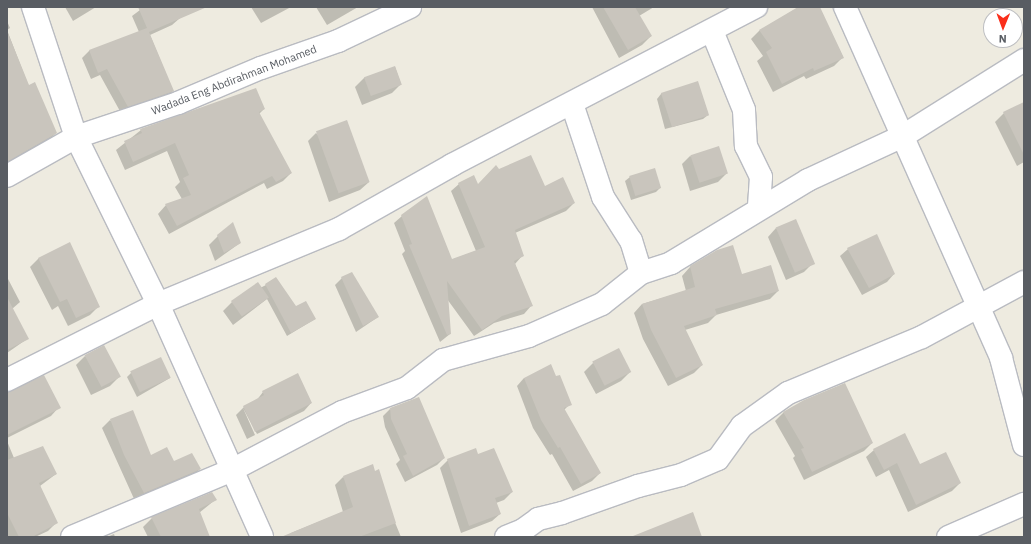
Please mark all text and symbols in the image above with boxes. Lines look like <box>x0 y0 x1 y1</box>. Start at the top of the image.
north arrow <box>983 8 1023 48</box>
text: N <box>999 32 1007 46</box>
street label: Wadada Eng Abdirahman Mohamed <box>149 42 319 118</box>

